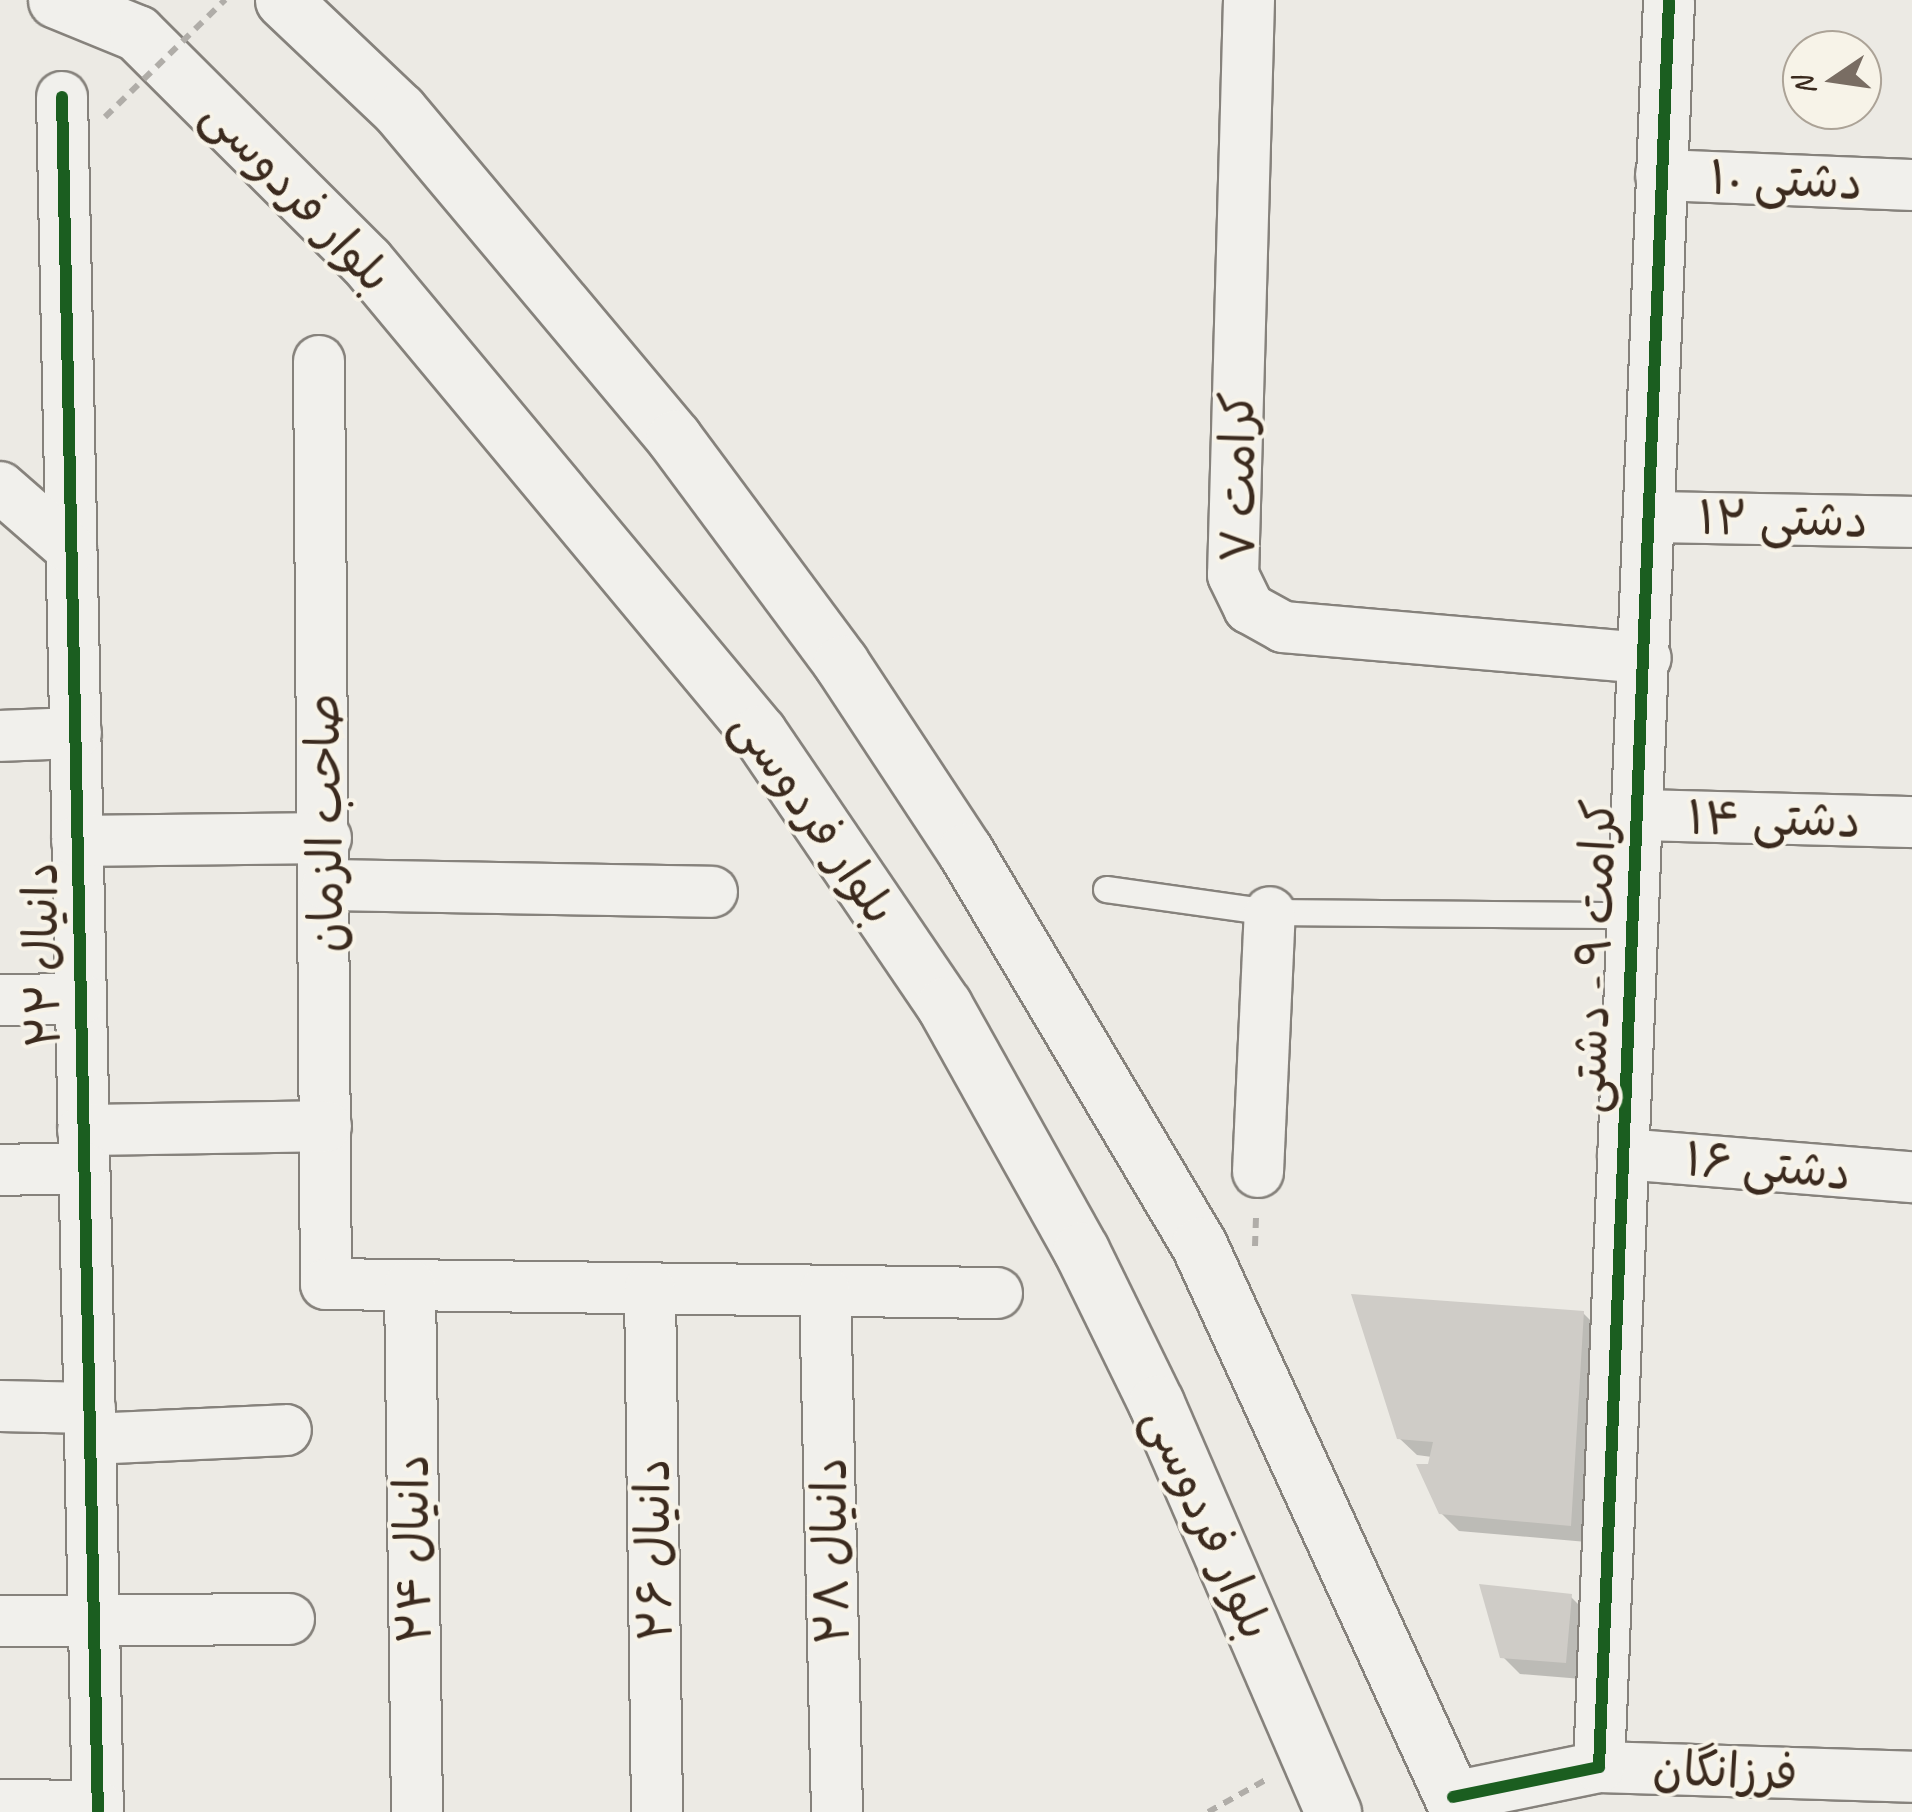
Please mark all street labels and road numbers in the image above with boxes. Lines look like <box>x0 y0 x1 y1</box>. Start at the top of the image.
street label: بلوار فردوسی <box>190 86 404 304</box>
street label: دشتی ۱۰ <box>1709 149 1863 211</box>
street label: کرامت ۷ <box>1209 391 1267 563</box>
street label: دشتی ۱۲ <box>1698 489 1868 549</box>
street label: صاحب الزمان <box>294 693 356 953</box>
street label: بلوار فردوسی <box>719 699 909 935</box>
street label: دشتی ۱۴ <box>1687 789 1861 849</box>
street label: کرامت ۹ - دشتی <box>1560 798 1628 1114</box>
street label: دانیال ۲۲ <box>12 862 72 1048</box>
street label: دشتی ۱۶ <box>1683 1130 1853 1202</box>
street label: بلوار فردوسی <box>1131 1398 1285 1648</box>
street label: دانیال ۲۴ <box>383 1454 443 1644</box>
street label: دانیال ۲۸ <box>801 1457 861 1645</box>
street label: دانیال ۲۶ <box>624 1458 684 1642</box>
street label: فرزانگان <box>1652 1740 1798 1802</box>

